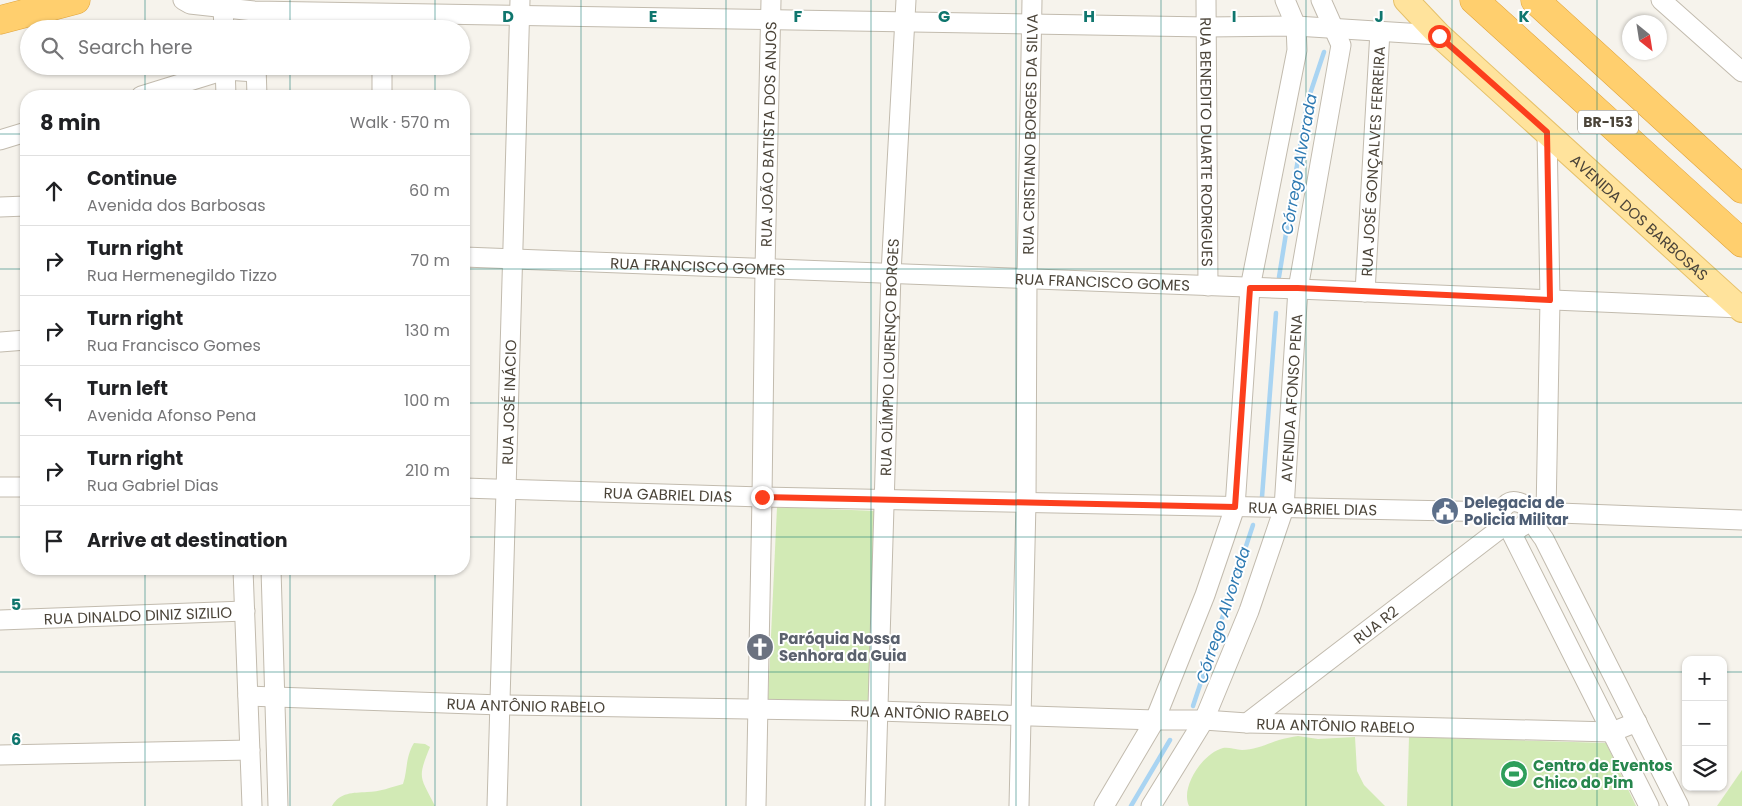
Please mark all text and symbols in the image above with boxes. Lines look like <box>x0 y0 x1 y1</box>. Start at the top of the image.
text: D <box>502 5 514 28</box>
text: E <box>649 5 657 28</box>
text: F <box>794 5 803 28</box>
text: G <box>938 5 950 28</box>
text: H <box>1083 5 1095 28</box>
text: I <box>1232 5 1236 28</box>
text: J <box>1374 5 1384 28</box>
text: K <box>1518 5 1530 28</box>
street label: RUA CRISTIANO BORGES DA SILVA <box>1017 13 1042 255</box>
north arrow <box>1622 15 1667 60</box>
street label: RUA BENEDITO DUARTE RODRIGUES <box>1196 17 1218 267</box>
search box <box>20 20 470 75</box>
street label: RUA JOÃO BATISTA DOS ANJOS <box>755 21 781 247</box>
route start <box>1428 25 1451 48</box>
icon: search <box>38 34 66 62</box>
text: Search here <box>78 34 192 61</box>
street label: RUA JOSÉ GONÇALVES FERREIRA <box>1355 45 1390 277</box>
water label: Córrego Alvorada <box>1275 92 1323 236</box>
text: 8 min <box>40 108 101 137</box>
road number: BR-153 <box>1578 110 1638 134</box>
text: Walk · 570 m <box>350 111 450 134</box>
street label: AVENIDA DOS BARBOSAS <box>1566 149 1713 285</box>
text: Continue <box>87 165 177 192</box>
icon: ahead <box>40 177 68 205</box>
text: 60 m <box>409 179 450 202</box>
text: Avenida dos Barbosas <box>87 194 266 217</box>
text: Turn right <box>87 235 183 262</box>
street label: RUA OLÍMPIO LOURENÇO BORGES <box>874 238 903 476</box>
icon: right <box>40 247 68 275</box>
text: 70 m <box>410 249 450 272</box>
street label: RUA FRANCISCO GOMES <box>610 252 786 280</box>
text: Rua Hermenegildo Tizzo <box>87 264 277 287</box>
street label: RUA FRANCISCO GOMES <box>1015 268 1190 295</box>
text: Turn right <box>87 305 183 332</box>
street label: AVENIDA AFONSO PENA <box>1275 313 1307 483</box>
icon: right <box>40 317 68 345</box>
text: 130 m <box>405 319 450 342</box>
text: Rua Francisco Gomes <box>87 334 261 357</box>
street label: RUA JOSÉ INÁCIO <box>496 339 521 465</box>
text: Turn left <box>87 375 168 402</box>
icon: left <box>40 387 68 415</box>
text: 100 m <box>404 389 450 412</box>
text: Avenida Afonso Pena <box>87 404 256 427</box>
text: Turn right <box>87 445 183 472</box>
icon: right <box>40 457 68 485</box>
text: 210 m <box>405 459 450 482</box>
text: Rua Gabriel Dias <box>87 474 219 497</box>
street label: RUA GABRIEL DIAS <box>603 482 733 507</box>
route end <box>751 486 774 509</box>
place label: Delegacia de Policia Militar <box>1464 492 1569 530</box>
street label: RUA GABRIEL DIAS <box>1248 496 1377 520</box>
public building icon: Delegacia de Policia Militar <box>1430 496 1460 526</box>
icon: arrive <box>40 527 68 555</box>
text: Arrive at destination <box>87 527 288 554</box>
water label: Córrego Alvorada <box>1190 543 1256 686</box>
text: 5 <box>11 593 21 616</box>
street label: RUA R2 <box>1349 600 1402 648</box>
street label: RUA DINALDO DINIZ SIZILIO <box>43 601 233 629</box>
place label: Paróquia Nossa Senhora da Guia <box>779 628 907 666</box>
church icon: Paróquia Nossa Senhora da Guia <box>745 632 775 662</box>
map controls <box>1682 656 1727 791</box>
button: + <box>1682 656 1727 701</box>
street label: RUA ANTÔNIO RABELO <box>446 693 605 717</box>
street label: RUA ANTÔNIO RABELO <box>850 700 1010 726</box>
button: − <box>1682 701 1727 746</box>
street label: RUA ANTÔNIO RABELO <box>1256 713 1415 738</box>
text: 6 <box>11 728 21 751</box>
button: layers <box>1682 746 1727 791</box>
place label: Centro de Eventos Chico do Pim <box>1533 755 1673 793</box>
sports icon: Centro de Eventos Chico do Pim <box>1499 759 1529 789</box>

